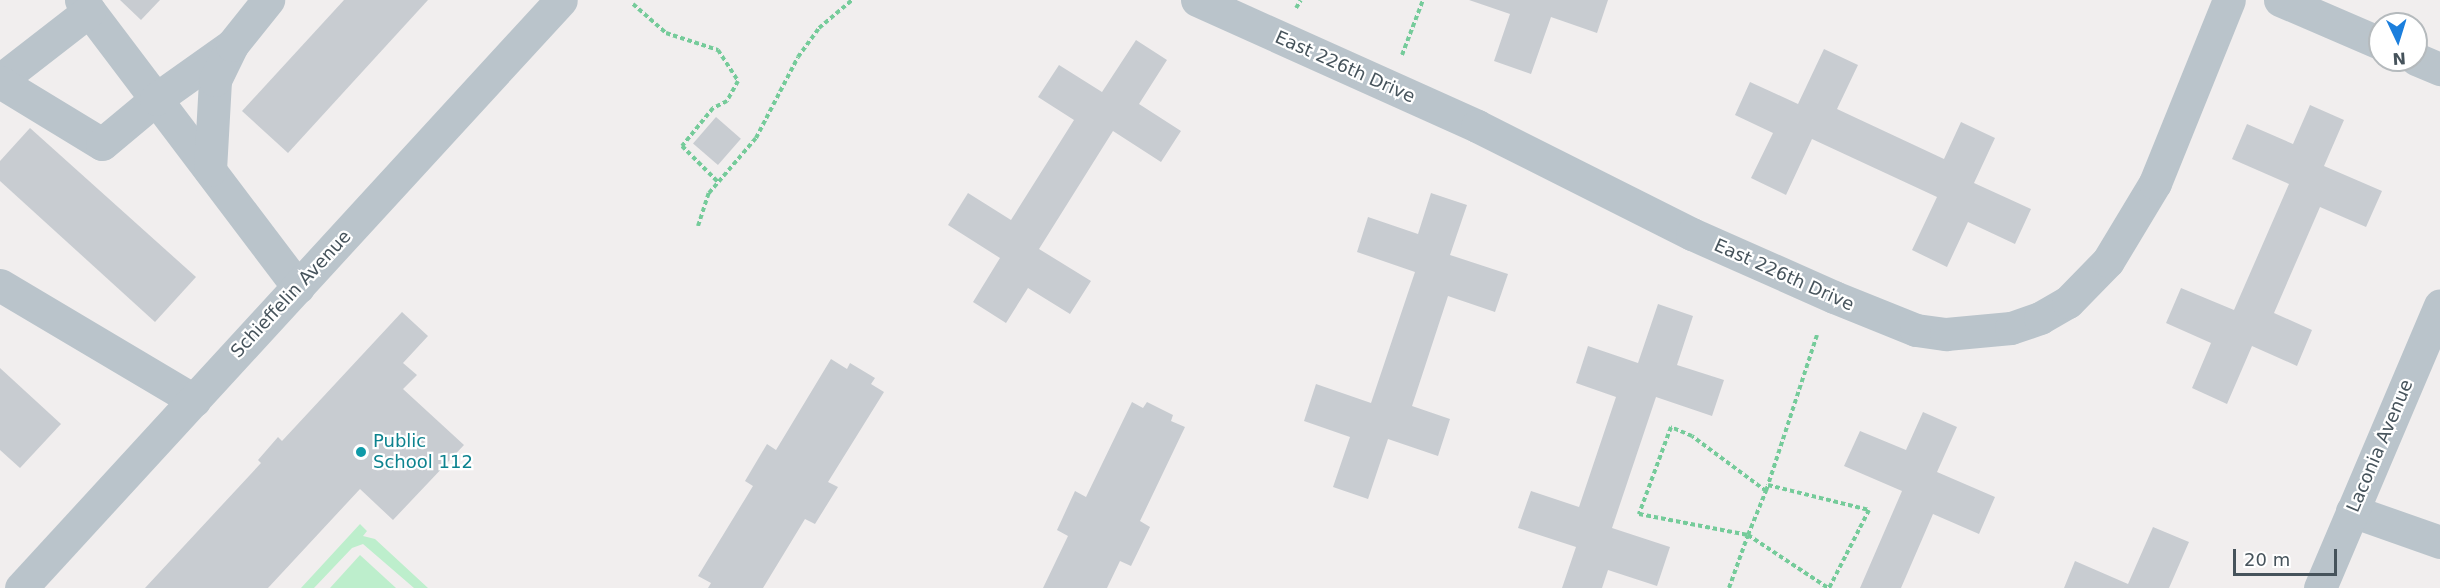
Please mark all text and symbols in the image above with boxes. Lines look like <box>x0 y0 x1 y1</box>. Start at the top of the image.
north arrow <box>2368 12 2428 72</box>
street label: East 226th Drive <box>1272 26 1418 108</box>
text: N <box>2392 49 2407 68</box>
street label: Schieffelin Avenue <box>226 226 356 362</box>
street label: East 226th Drive <box>1711 234 1857 316</box>
street label: Laconia Avenue <box>2342 376 2418 516</box>
place label: Public School 112 <box>373 431 473 474</box>
marker: Public School 112 <box>354 445 368 459</box>
scale bar <box>2236 537 2340 575</box>
text: 20 m <box>2244 549 2290 570</box>

